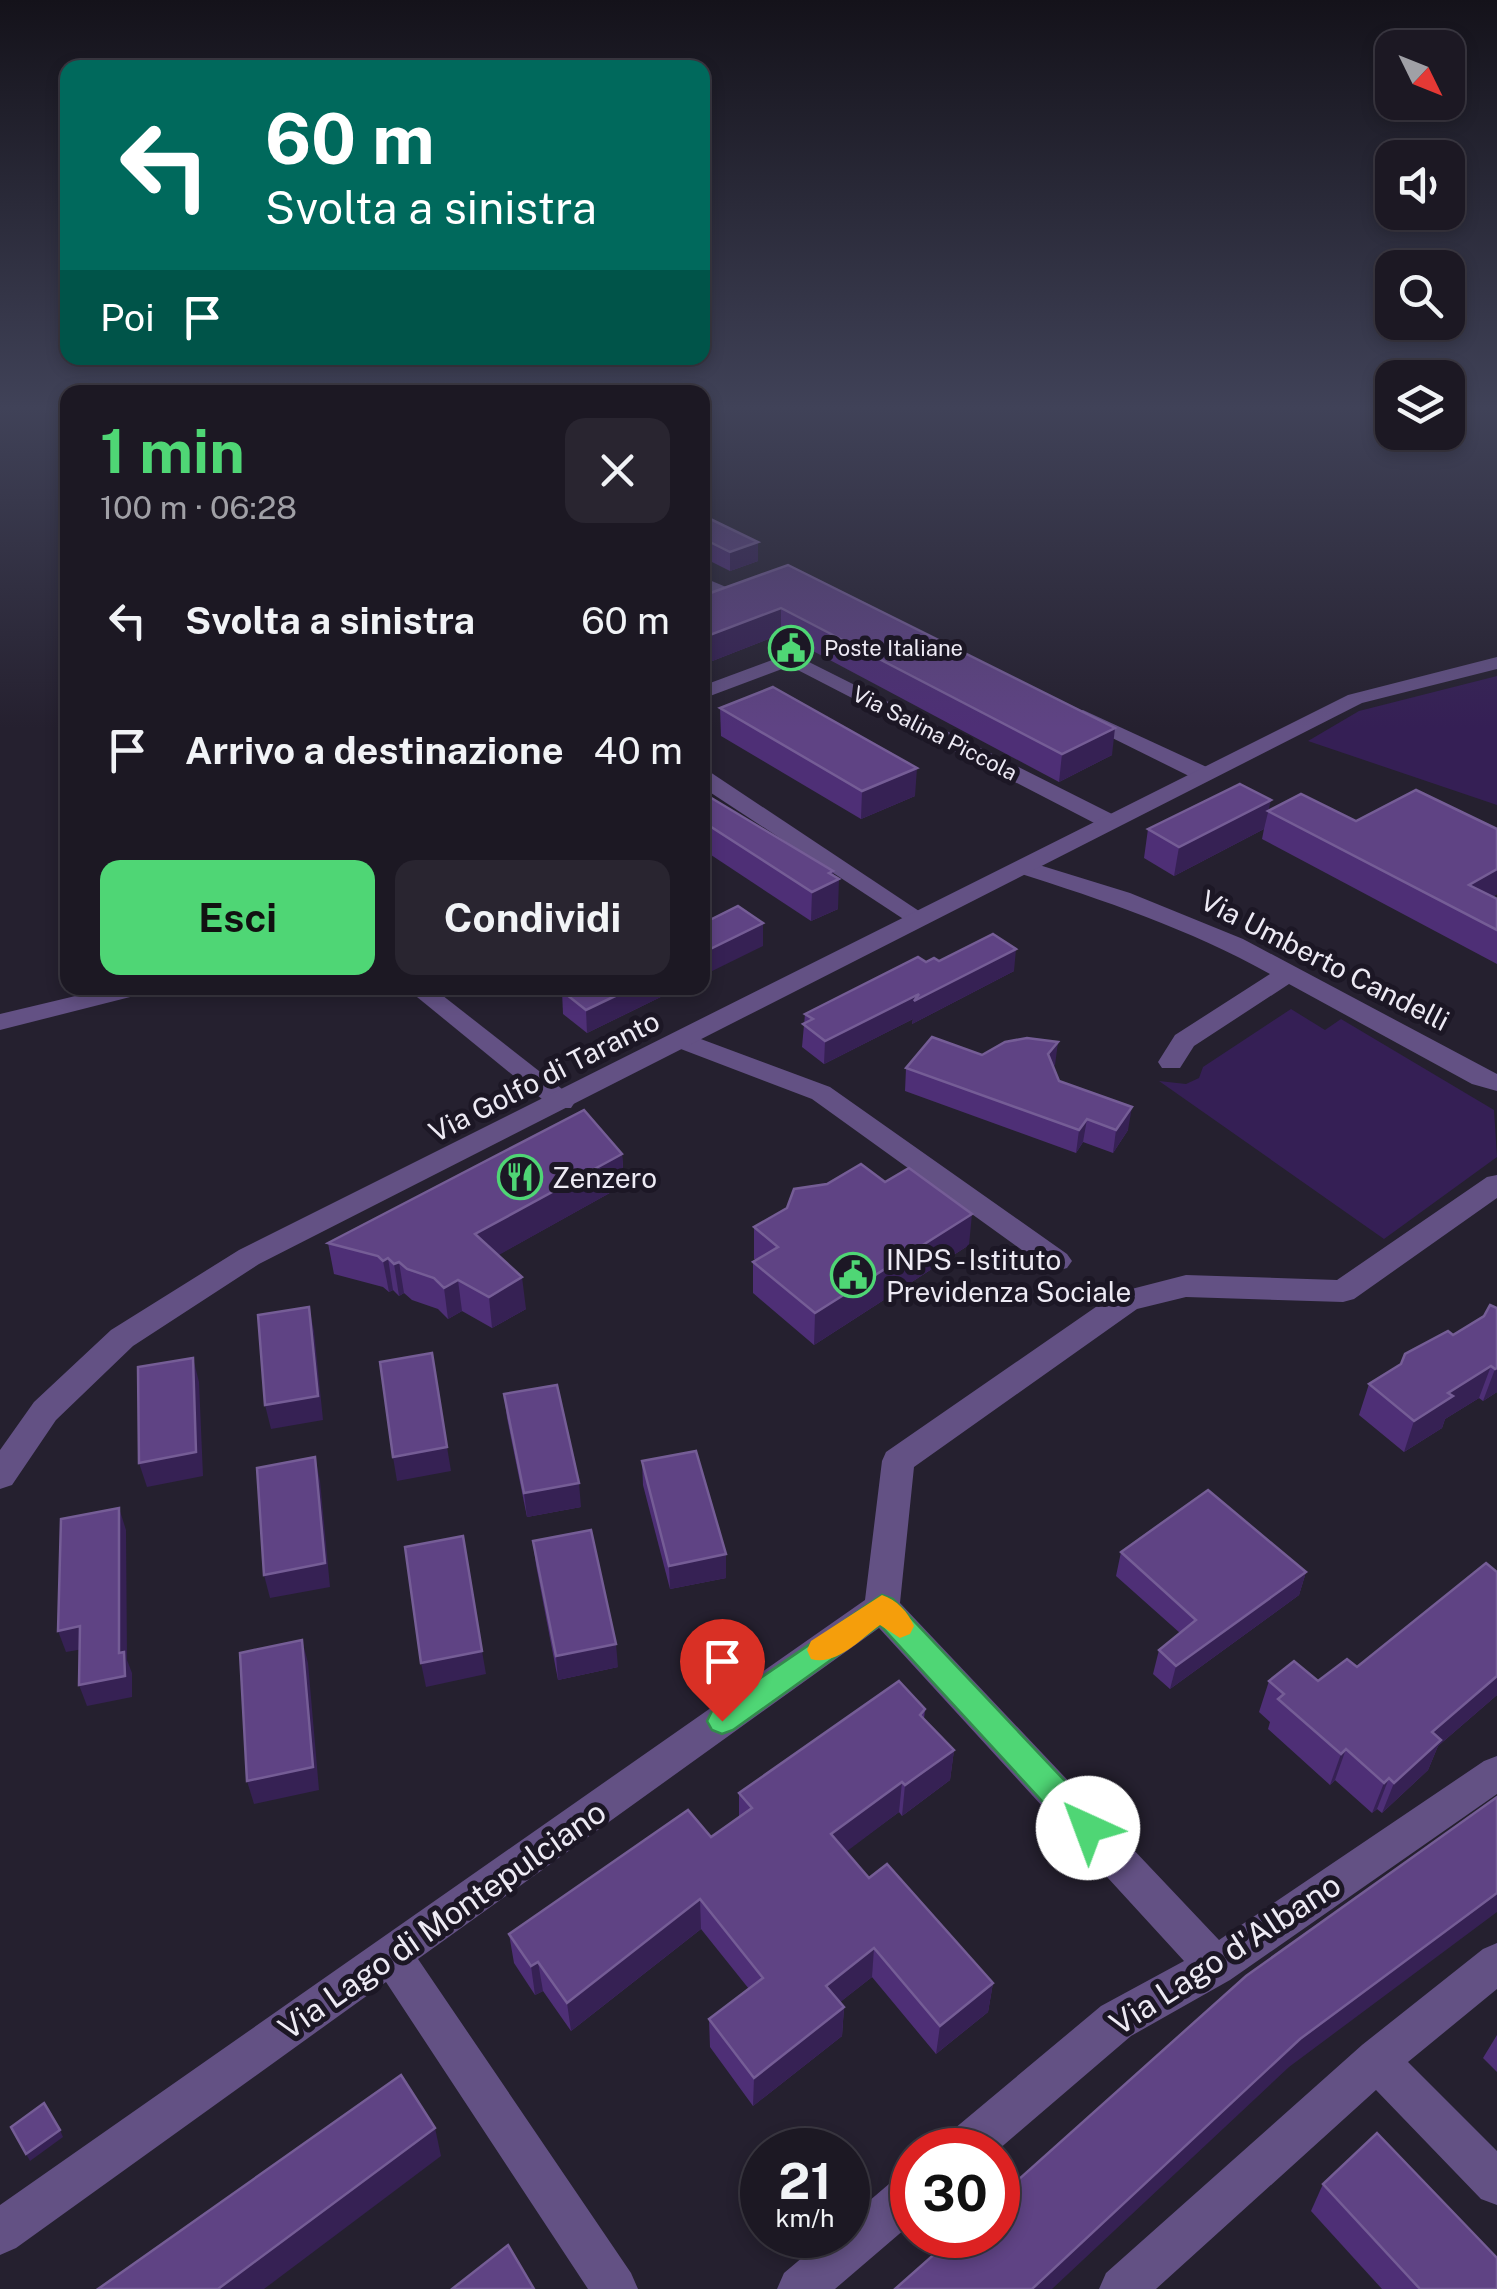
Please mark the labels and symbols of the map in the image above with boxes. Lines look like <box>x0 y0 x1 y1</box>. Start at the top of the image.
north arrow <box>1375 30 1465 120</box>
public building icon: Poste Italiane <box>768 625 814 671</box>
place label: Poste Italiane <box>824 635 963 661</box>
street label: Via Salina Piccola <box>848 680 1022 786</box>
street label: Via Umberto Candelli <box>1195 883 1455 1037</box>
street label: Via Golfo di Taranto <box>423 1004 665 1148</box>
restaurant icon: Zenzero <box>497 1154 543 1200</box>
place label: Zenzero <box>552 1161 657 1194</box>
place label: INPS - Istituto Previdenza Sociale <box>886 1243 1131 1308</box>
public building icon: INPS - Istituto Previdenza Sociale <box>830 1252 876 1298</box>
pin <box>680 1619 765 1722</box>
position arrow <box>1036 1776 1140 1880</box>
street label: Via Lago di Montepulciano <box>272 1793 612 2047</box>
street label: Via Lago d'Albano <box>1103 1866 1347 2042</box>
speed limit sign: 30 <box>890 2128 1020 2258</box>

